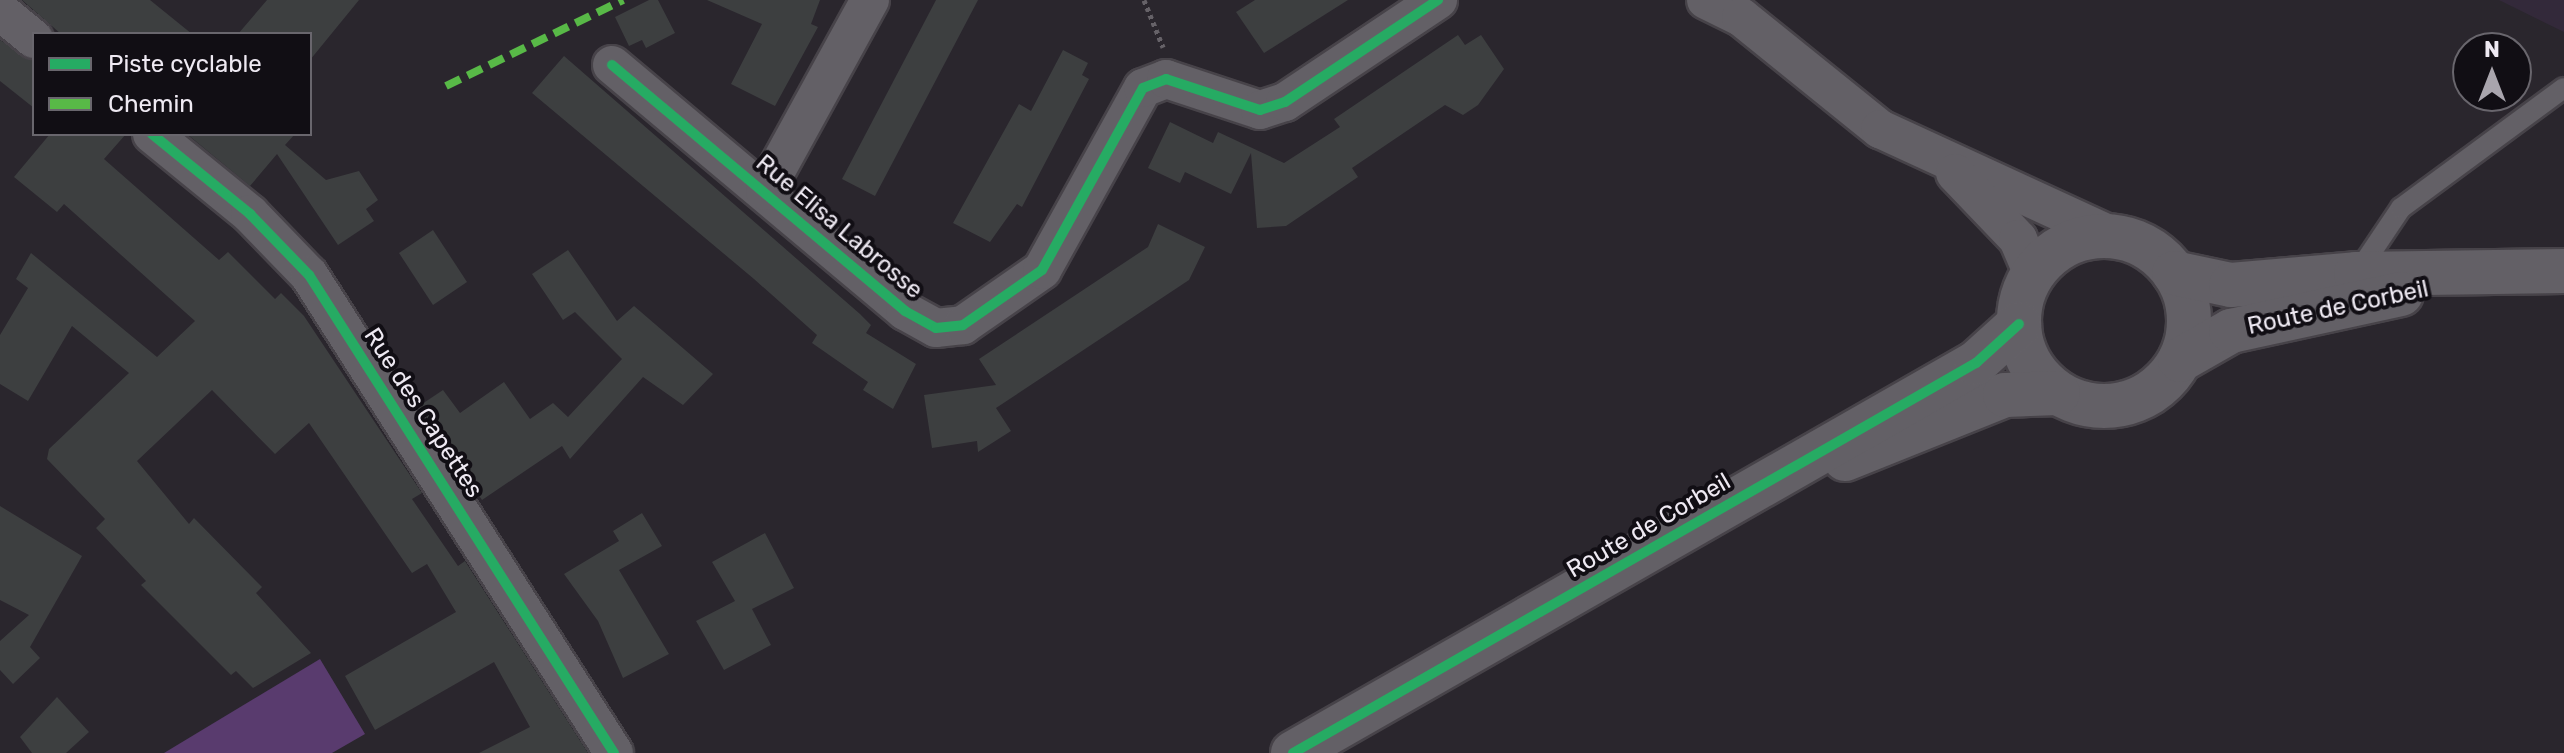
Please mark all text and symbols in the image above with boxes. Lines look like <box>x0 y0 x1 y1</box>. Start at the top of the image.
legend <box>32 32 312 136</box>
north arrow <box>2452 32 2532 112</box>
text: N <box>2484 36 2500 63</box>
text: Piste cyclable <box>108 50 262 78</box>
text: Chemin <box>108 90 194 118</box>
street label: Rue Elisa Labrosse <box>750 149 928 305</box>
street label: Route de Corbeil <box>2245 275 2431 341</box>
street label: Rue des Capettes <box>357 323 489 503</box>
street label: Route de Corbeil <box>1562 467 1736 585</box>

